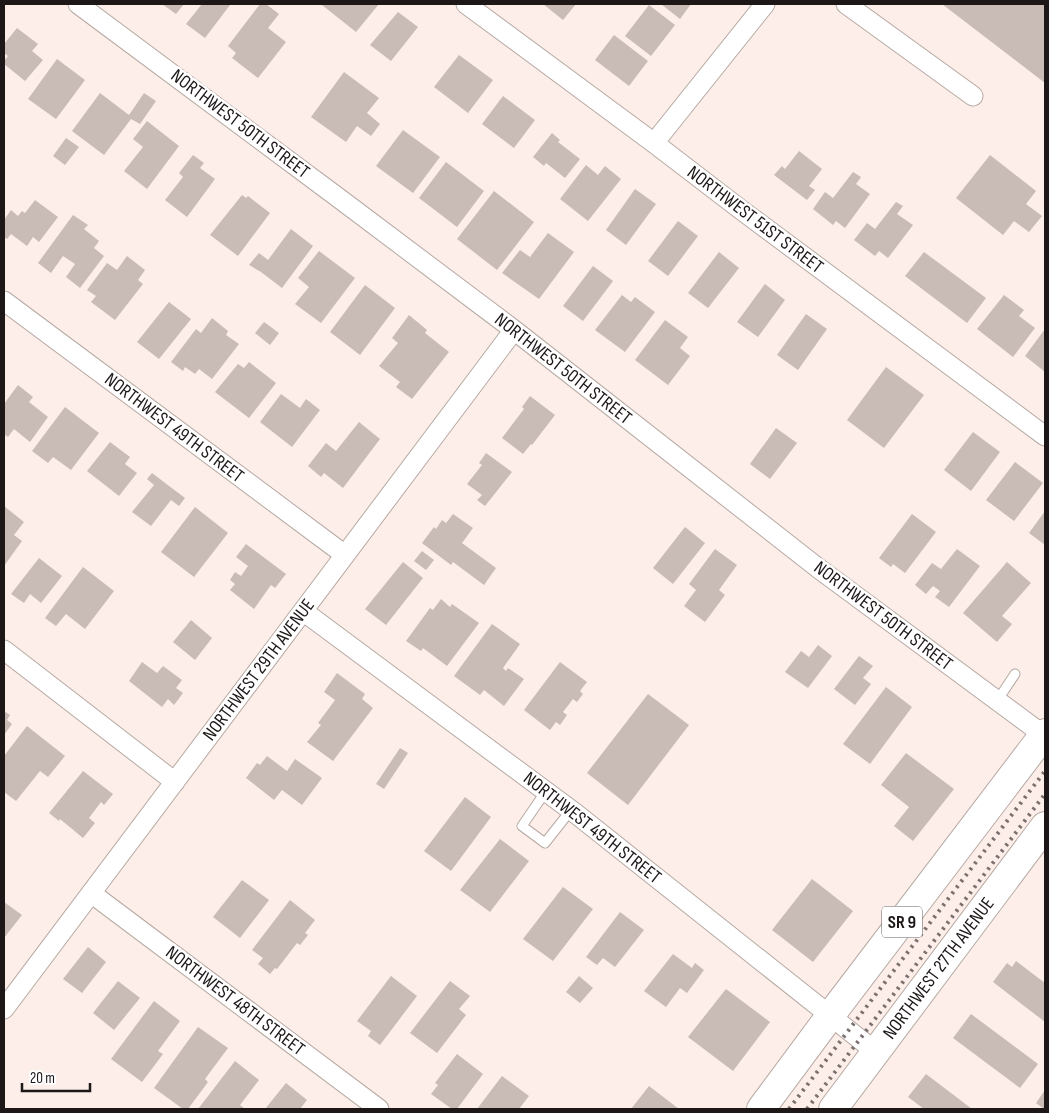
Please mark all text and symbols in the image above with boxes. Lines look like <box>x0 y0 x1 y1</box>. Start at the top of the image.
street label: NORTHWEST 50TH STREET <box>166 64 314 184</box>
street label: NORTHWEST 51ST STREET <box>682 161 828 279</box>
street label: NORTHWEST 50TH STREET <box>490 308 636 430</box>
street label: NORTHWEST 49TH STREET <box>100 368 248 488</box>
street label: NORTHWEST 50TH STREET <box>809 556 957 676</box>
street label: NORTHWEST 29TH AVENUE <box>198 595 320 745</box>
street label: NORTHWEST 49TH STREET <box>519 767 666 889</box>
street label: NORTHWEST 27TH AVENUE <box>878 893 999 1044</box>
road number: SR 9 <box>882 906 922 938</box>
street label: NORTHWEST 48TH STREET <box>161 941 309 1061</box>
scale bar <box>22 1060 90 1092</box>
text: 20 m <box>30 1069 55 1088</box>

